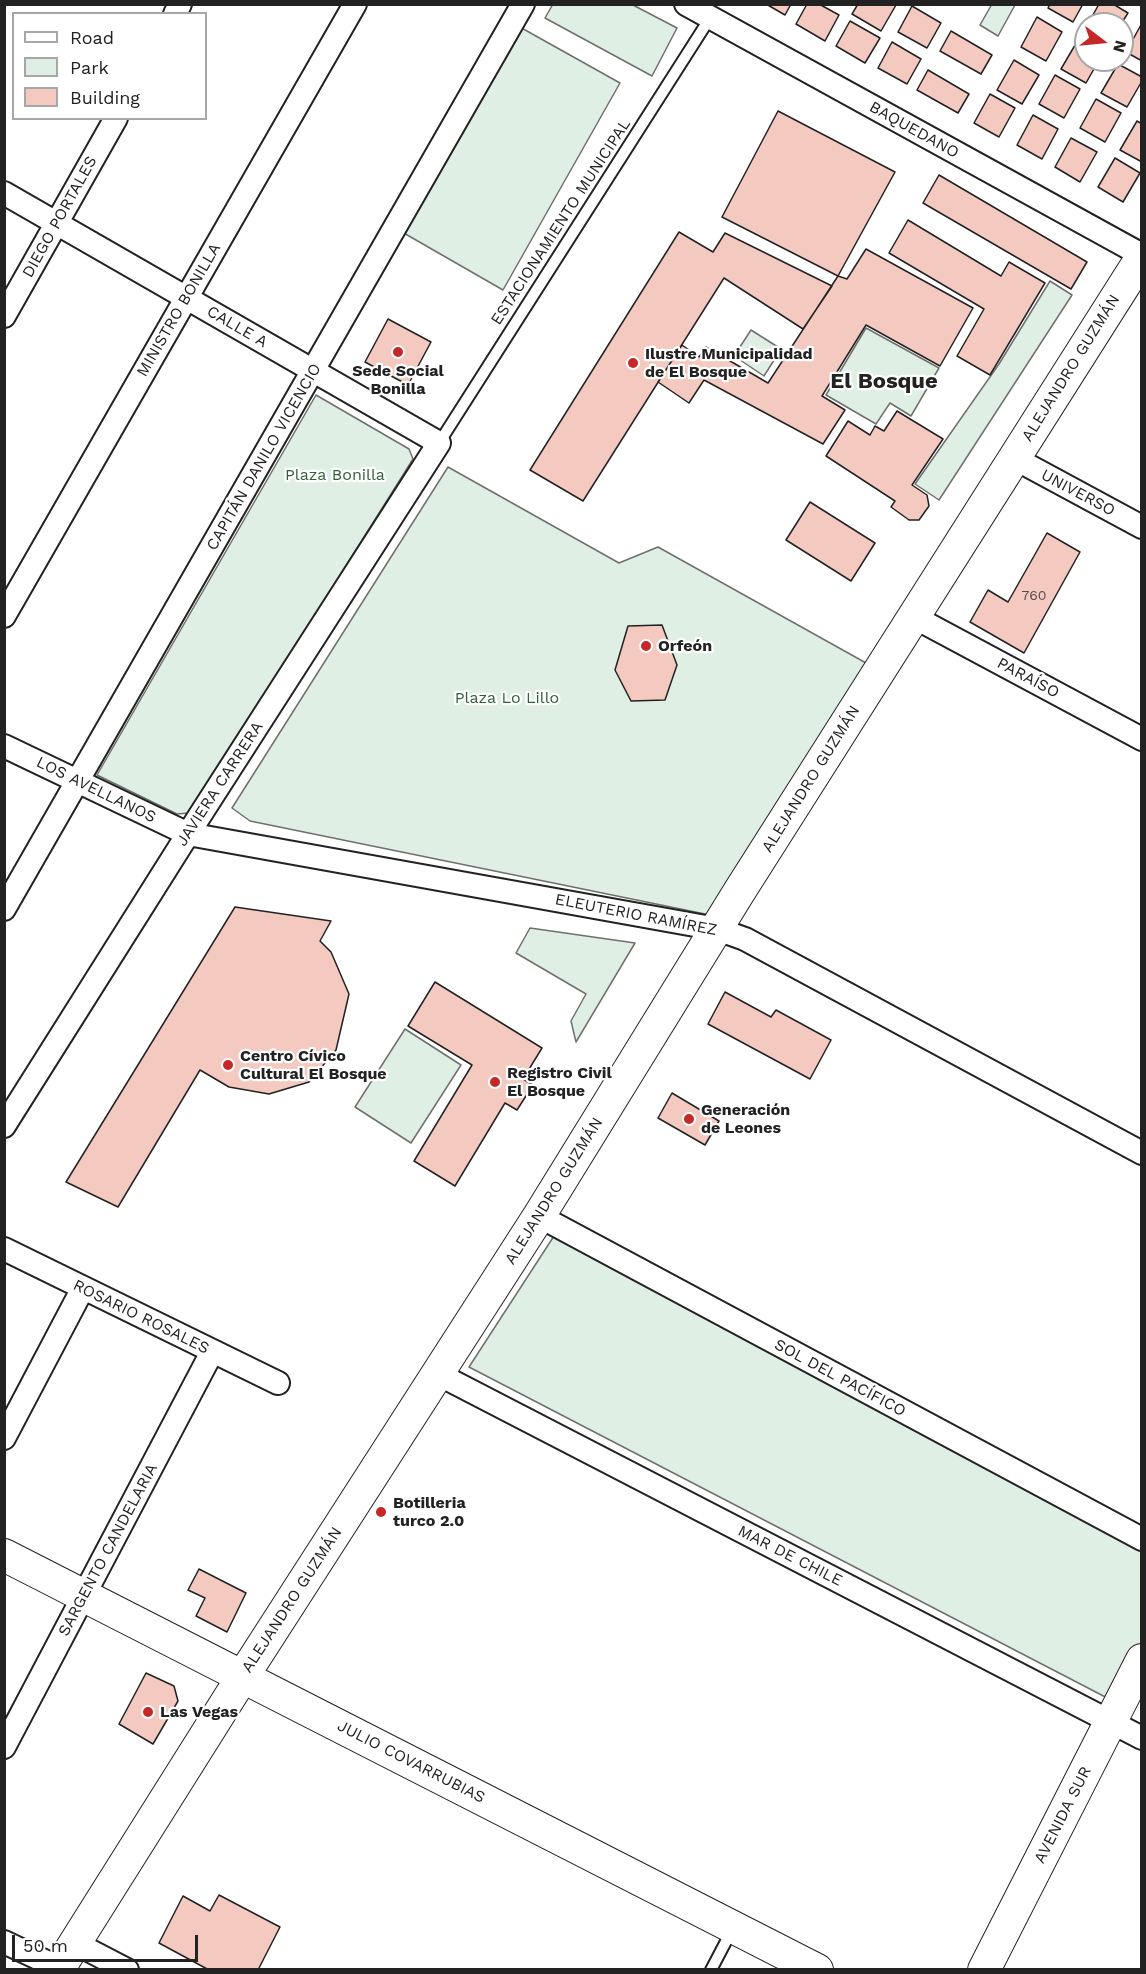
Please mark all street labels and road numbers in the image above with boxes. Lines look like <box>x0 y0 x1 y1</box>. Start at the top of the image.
street label: BAQUEDANO <box>866 97 962 163</box>
street label: ESTACIONAMIENTO MUNICIPAL <box>487 115 635 329</box>
street label: DIEGO PORTALES <box>19 153 101 281</box>
street label: MINISTRO BONILLA <box>133 240 225 380</box>
street label: ALEJANDRO GUZMÁN <box>1018 291 1124 445</box>
street label: CALLE A <box>203 302 271 352</box>
street label: CAPITÁN DANILO VICENCIO <box>203 360 325 554</box>
street label: UNIVERSO <box>1038 465 1118 521</box>
street label: PARAÍSO <box>994 654 1062 702</box>
street label: ALEJANDRO GUZMÁN <box>758 702 864 856</box>
street label: JAVIERA CARRERA <box>173 718 267 850</box>
street label: LOS AVELLANOS <box>33 753 159 827</box>
street label: ELEUTERIO RAMÍREZ <box>553 890 719 940</box>
street label: ALEJANDRO GUZMÁN <box>501 1114 607 1268</box>
street label: ROSARIO ROSALES <box>70 1276 212 1358</box>
street label: SOL DEL PACÍFICO <box>771 1335 909 1421</box>
street label: SARGENTO CANDELARIA <box>54 1460 162 1640</box>
street label: MAR DE CHILE <box>735 1521 845 1591</box>
street label: ALEJANDRO GUZMÁN <box>238 1524 346 1676</box>
street label: JULIO COVARRUBIAS <box>334 1716 488 1808</box>
street label: AVENIDA SUR <box>1030 1763 1096 1867</box>

